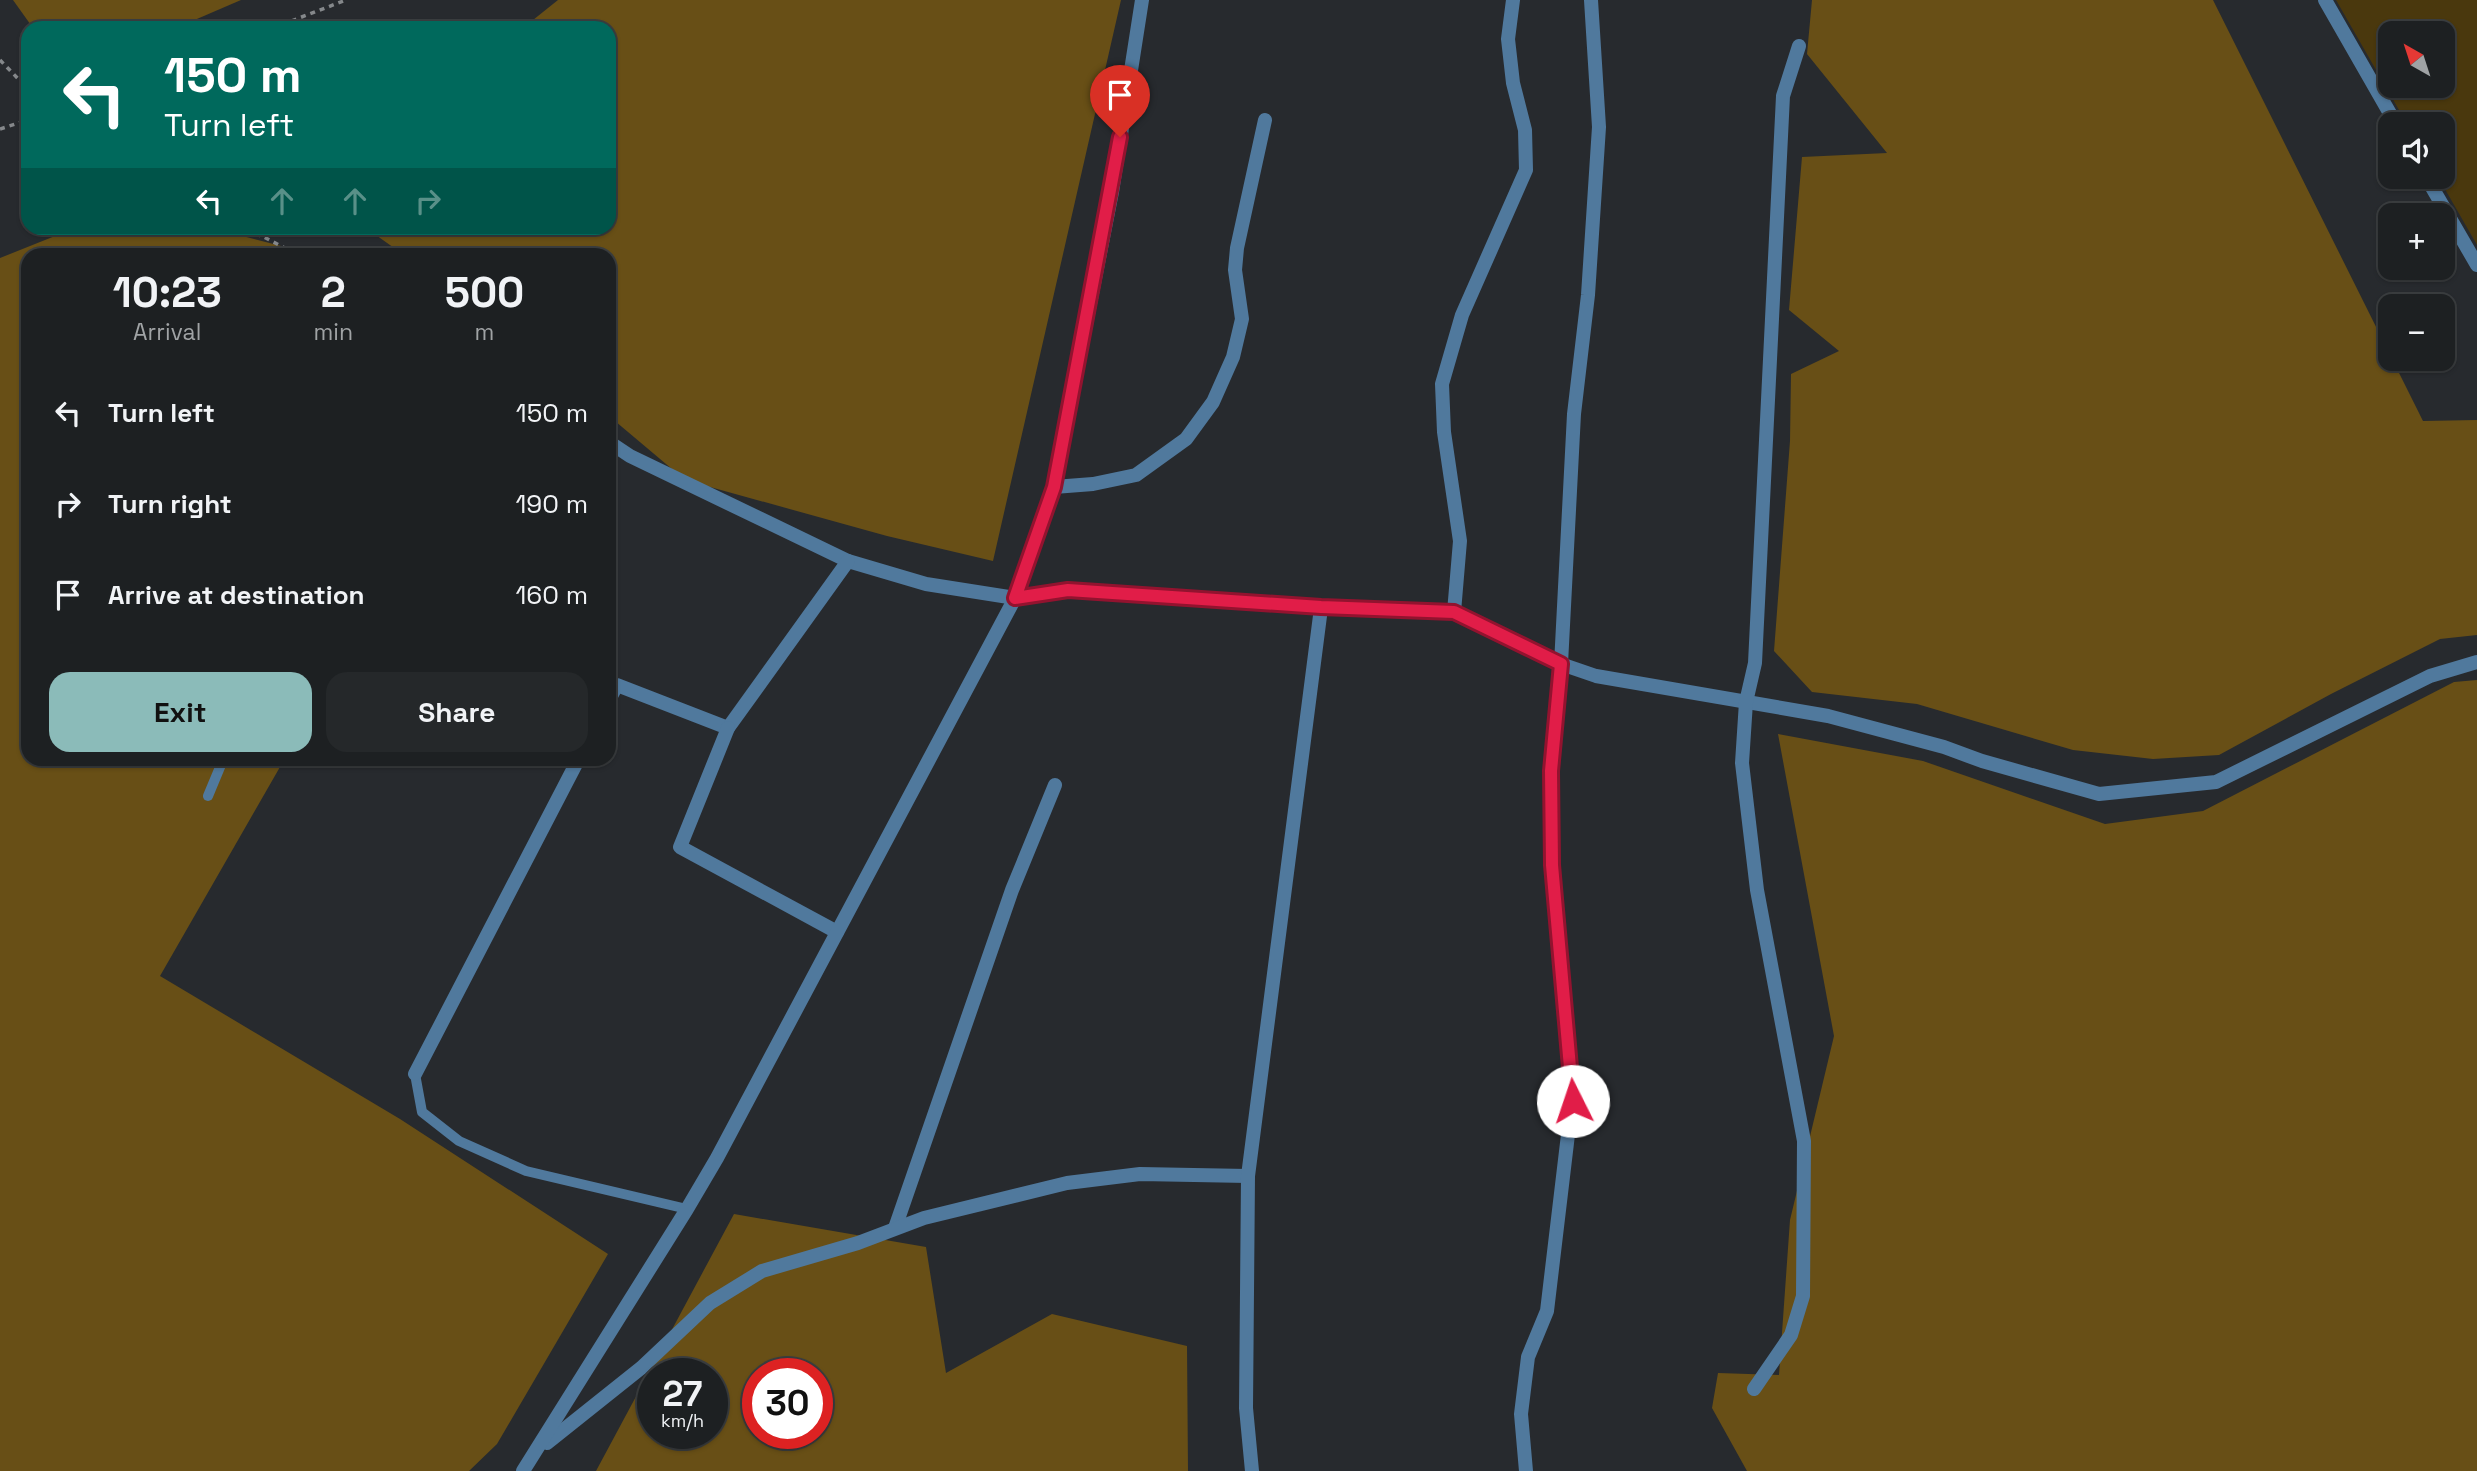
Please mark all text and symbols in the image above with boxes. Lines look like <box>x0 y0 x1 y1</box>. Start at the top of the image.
north arrow <box>2378 21 2455 98</box>
map controls <box>2378 21 2455 371</box>
text: 150 m <box>164 44 302 106</box>
icon: left <box>49 49 140 140</box>
pin <box>1090 65 1150 137</box>
icon: arrive <box>1101 76 1139 114</box>
text: Turn left <box>164 105 294 145</box>
button: sound <box>2378 112 2455 189</box>
icon: left <box>190 182 228 220</box>
icon: ahead <box>263 182 301 220</box>
icon: ahead <box>336 182 374 220</box>
icon: right <box>409 182 447 220</box>
button: + <box>2378 203 2455 280</box>
text: 10:23 <box>113 266 222 319</box>
text: 2 <box>321 266 346 319</box>
text: 500 <box>445 266 524 319</box>
button: − <box>2378 294 2455 371</box>
text: Arrival <box>133 317 201 347</box>
text: min <box>314 317 353 347</box>
text: m <box>475 317 494 347</box>
icon: left <box>49 394 87 432</box>
text: Turn left <box>108 396 215 430</box>
text: 150 m <box>516 396 588 430</box>
icon: right <box>49 485 87 523</box>
text: Turn right <box>108 487 232 521</box>
text: 190 m <box>516 487 588 521</box>
icon: arrive <box>49 576 87 614</box>
text: Arrive at destination <box>108 578 365 612</box>
text: 160 m <box>516 578 588 612</box>
button: Exit <box>49 672 312 752</box>
button: Share <box>326 672 588 752</box>
position arrow <box>1536 1064 1610 1138</box>
speed limit sign: 30 <box>742 1358 833 1449</box>
text: 27 <box>663 1372 702 1416</box>
text: km/h <box>661 1409 704 1432</box>

